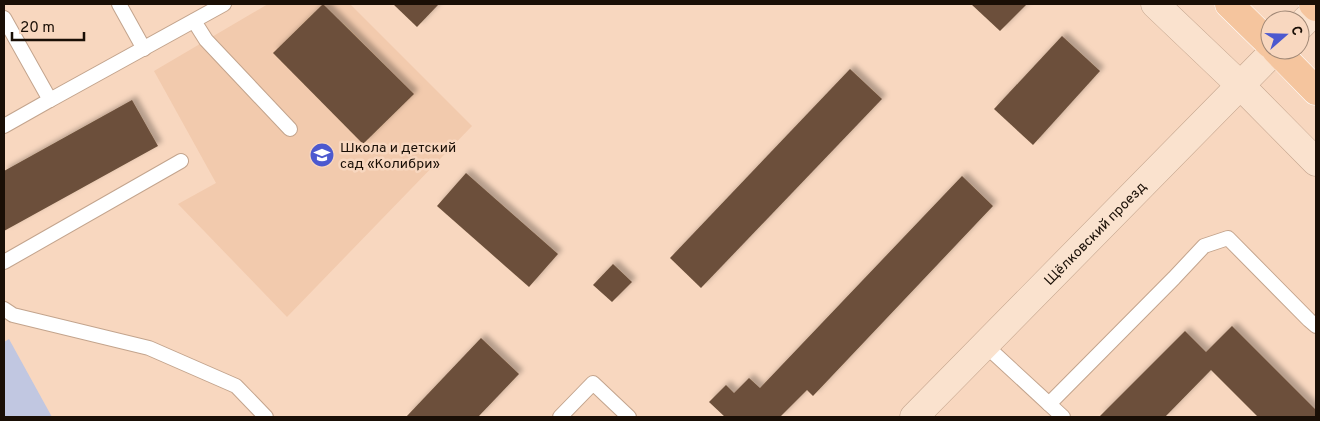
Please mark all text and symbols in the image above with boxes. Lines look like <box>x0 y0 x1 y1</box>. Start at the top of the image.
scale bar <box>12 10 85 42</box>
north arrow <box>1260 10 1310 60</box>
text: 20 m <box>20 19 55 38</box>
text: С <box>1286 24 1305 38</box>
place label: Школа и детский сад «Колибри» <box>340 140 456 173</box>
school or university icon: Школа и детский сад «Колибри» <box>309 142 335 168</box>
street label: Щёлковский проезд <box>1041 179 1151 290</box>

